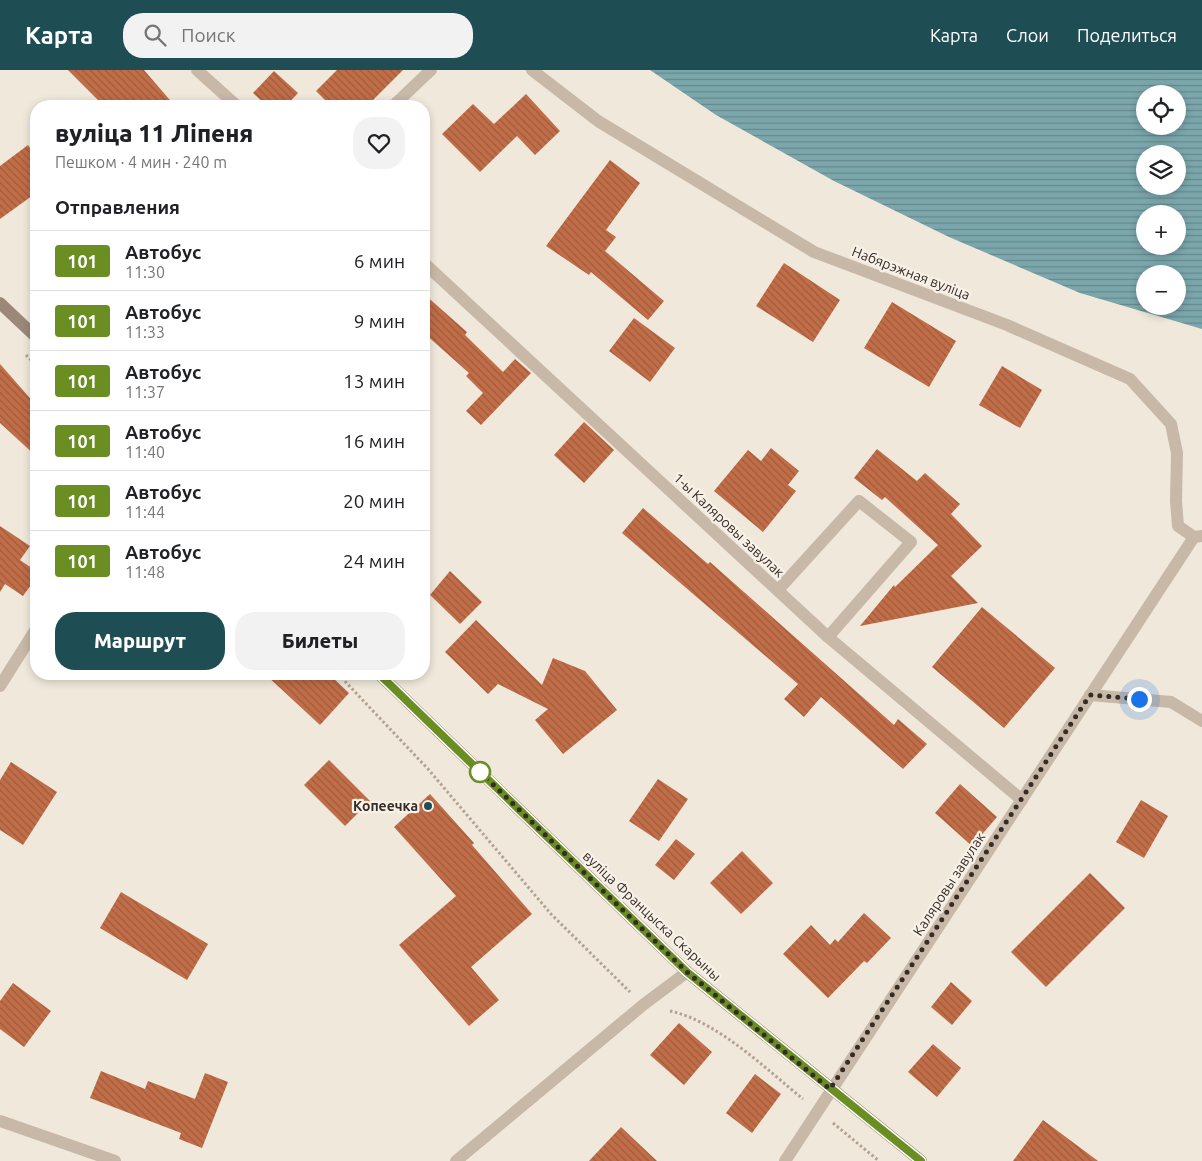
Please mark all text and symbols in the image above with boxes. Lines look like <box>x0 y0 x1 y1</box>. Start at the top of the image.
search box <box>123 13 473 58</box>
icon: search <box>141 21 169 49</box>
text: Карта <box>25 22 93 49</box>
text: Поиск <box>181 24 235 46</box>
text: Карта <box>930 25 978 45</box>
text: Слои <box>1006 25 1049 45</box>
text: Поделиться <box>1077 25 1177 45</box>
map controls <box>1136 85 1186 315</box>
button: locate <box>1136 85 1186 135</box>
button: heart <box>353 117 405 169</box>
text: вуліца 11 Ліпеня <box>55 120 253 147</box>
button: layers <box>1136 145 1186 195</box>
text: Пешком · 4 мин · 240 m <box>55 153 227 171</box>
text: Отправления <box>55 196 180 218</box>
button: + <box>1136 205 1186 255</box>
text: Автобус <box>125 241 201 263</box>
street label: Набярэжная вуліца <box>850 243 972 303</box>
text: 6 мин <box>354 250 405 272</box>
text: 101 <box>67 251 98 271</box>
text: 11:30 <box>125 263 165 281</box>
button: − <box>1136 265 1186 315</box>
text: Автобус <box>125 301 201 323</box>
text: 9 мин <box>354 310 405 332</box>
text: 101 <box>67 311 98 331</box>
text: 11:33 <box>125 323 165 341</box>
text: Автобус <box>125 361 201 383</box>
text: 13 мин <box>343 370 405 392</box>
text: 101 <box>67 371 98 391</box>
text: 11:37 <box>125 383 165 401</box>
text: Автобус <box>125 421 201 443</box>
text: 16 мин <box>343 430 405 452</box>
text: 101 <box>67 431 98 451</box>
text: 11:40 <box>125 443 165 461</box>
street label: 1-ы Каляровы завулак <box>670 470 788 580</box>
text: Автобус <box>125 481 201 503</box>
text: 20 мин <box>343 490 405 512</box>
text: 101 <box>67 491 98 511</box>
text: 11:44 <box>125 503 165 521</box>
text: Автобус <box>125 541 201 563</box>
text: 24 мин <box>343 550 405 572</box>
text: 101 <box>67 551 98 571</box>
text: 11:48 <box>125 563 165 581</box>
button: Маршрут <box>55 612 225 670</box>
button: Билеты <box>235 612 405 670</box>
your location <box>1127 687 1152 712</box>
unlabelled marker <box>469 761 491 783</box>
place label: Копеечка <box>353 798 418 814</box>
marker: Копеечка <box>422 800 434 812</box>
street label: Каляровы завулак <box>910 829 988 939</box>
street label: вуліца Францыска Скарыны <box>580 848 724 984</box>

